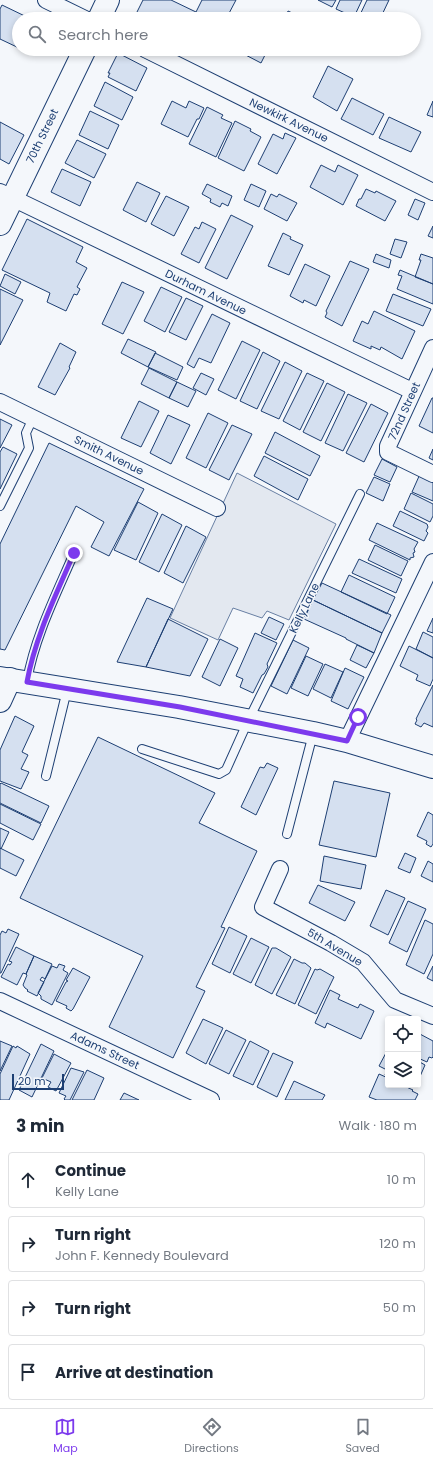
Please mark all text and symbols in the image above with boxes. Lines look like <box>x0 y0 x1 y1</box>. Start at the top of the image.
search box <box>12 12 421 56</box>
icon: search <box>26 23 48 45</box>
text: Search here <box>58 24 148 45</box>
street label: Newkirk Avenue <box>247 94 331 146</box>
street label: 70th Street <box>22 106 62 166</box>
street label: Durham Avenue <box>163 265 250 319</box>
street label: 72nd Street <box>384 379 424 443</box>
street label: Smith Avenue <box>71 431 147 479</box>
route end <box>65 544 83 562</box>
street label: Kelly Lane <box>285 580 323 636</box>
route start <box>349 708 367 726</box>
street label: 5th Avenue <box>304 924 366 970</box>
map controls <box>385 1016 421 1088</box>
button: locate <box>385 1016 421 1052</box>
street label: Adams Street <box>68 1027 142 1073</box>
button: layers <box>385 1052 421 1088</box>
scale bar <box>12 1072 64 1091</box>
text: 20 m <box>18 1073 46 1089</box>
text: 3 min <box>16 1114 64 1138</box>
text: Walk · 180 m <box>339 1116 417 1135</box>
text: Continue <box>55 1160 126 1181</box>
icon: ahead <box>17 1169 39 1191</box>
text: 10 m <box>387 1170 416 1189</box>
text: Kelly Lane <box>55 1182 119 1201</box>
text: Turn right <box>55 1224 131 1245</box>
icon: right <box>17 1233 39 1255</box>
text: 120 m <box>379 1234 416 1253</box>
text: John F. Kennedy Boulevard <box>55 1246 229 1265</box>
icon: right <box>17 1297 39 1319</box>
text: Turn right <box>55 1298 131 1319</box>
text: 50 m <box>383 1298 416 1317</box>
icon: arrive <box>17 1361 39 1383</box>
text: Arrive at destination <box>55 1362 213 1383</box>
tab: Map <box>53 1416 78 1457</box>
tab: Directions <box>184 1416 239 1457</box>
tab: Saved <box>345 1416 380 1457</box>

